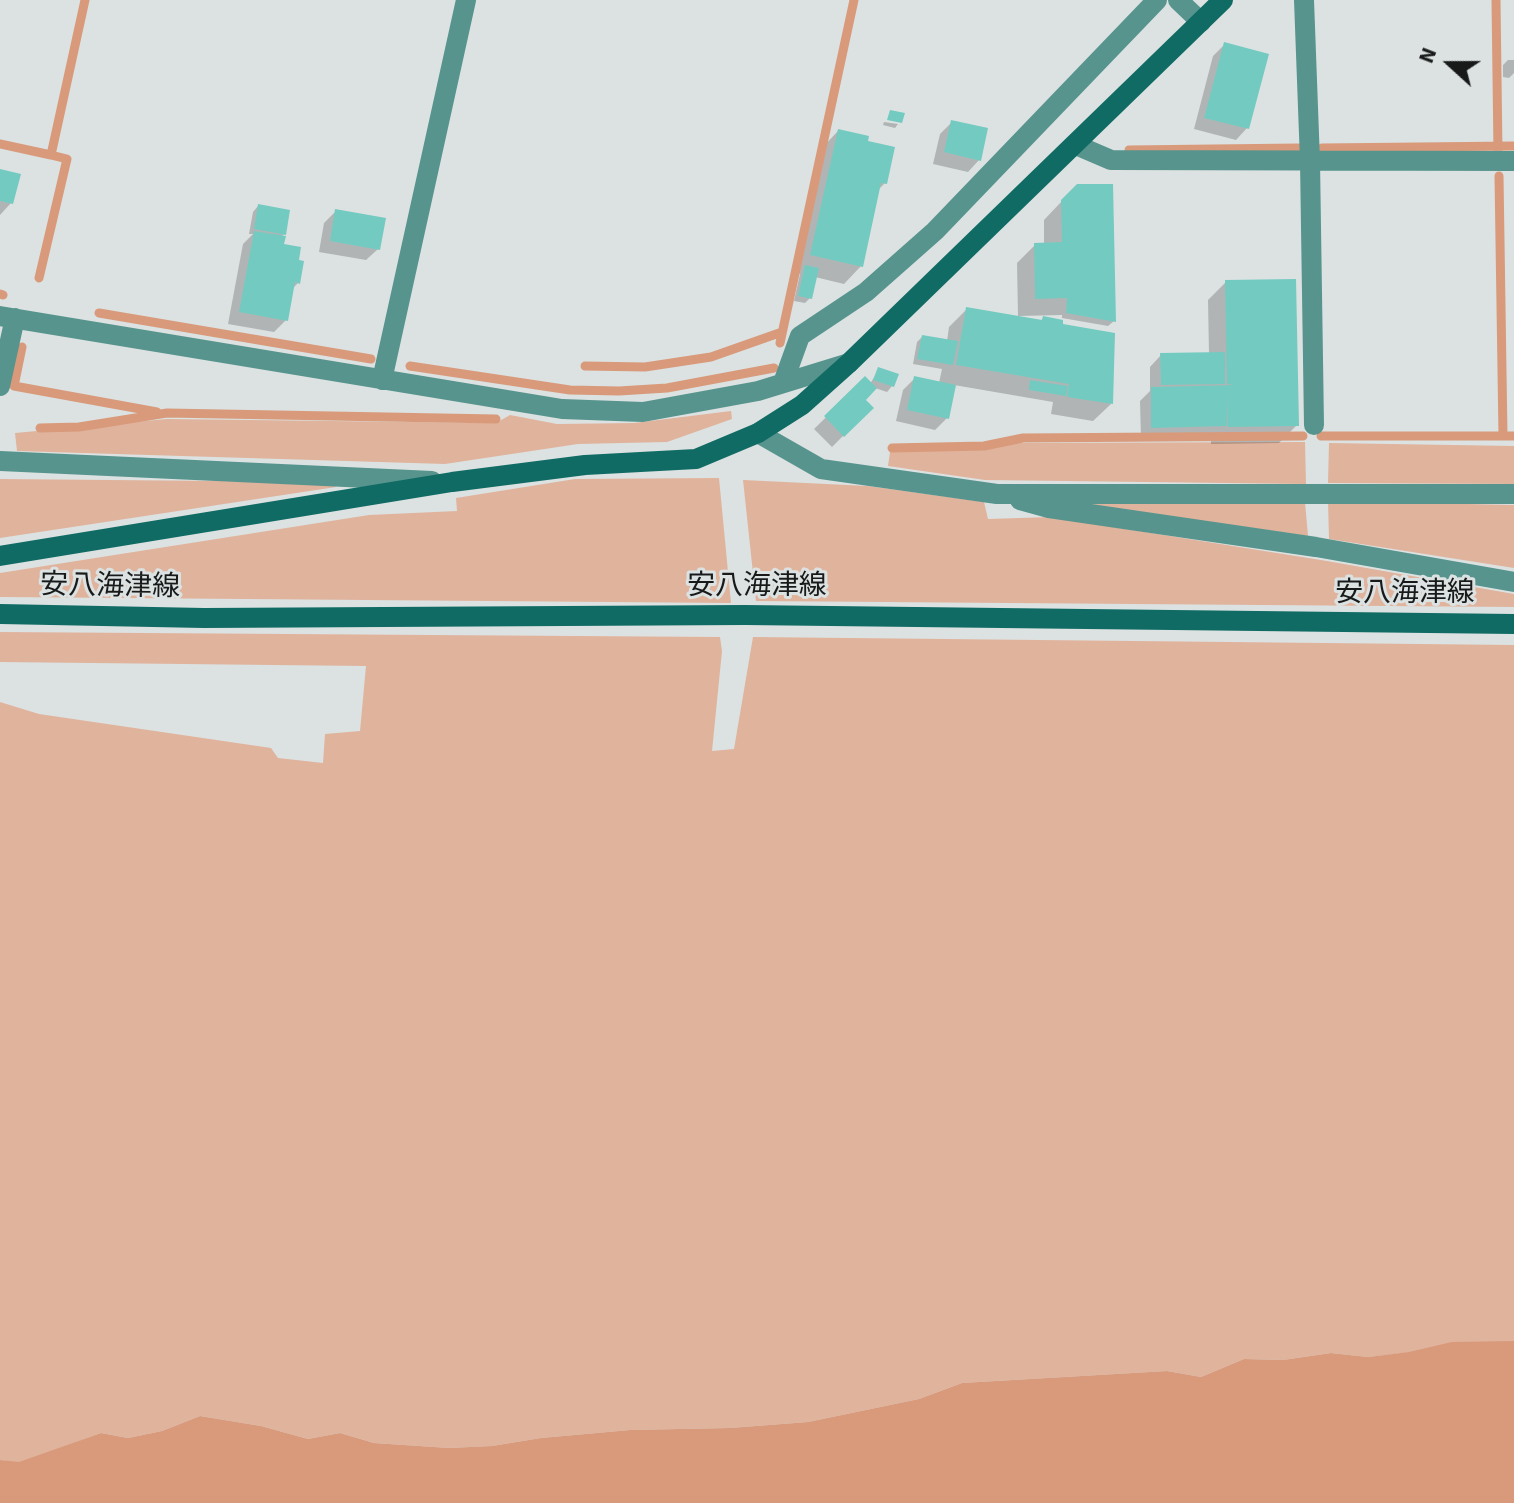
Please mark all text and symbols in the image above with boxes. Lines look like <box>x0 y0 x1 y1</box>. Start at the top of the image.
north arrow <box>1410 24 1490 104</box>
text: N <box>1410 43 1445 68</box>
street label: 安八海津線 <box>40 570 180 606</box>
street label: 安八海津線 <box>687 571 827 605</box>
street label: 安八海津線 <box>1335 578 1475 612</box>

